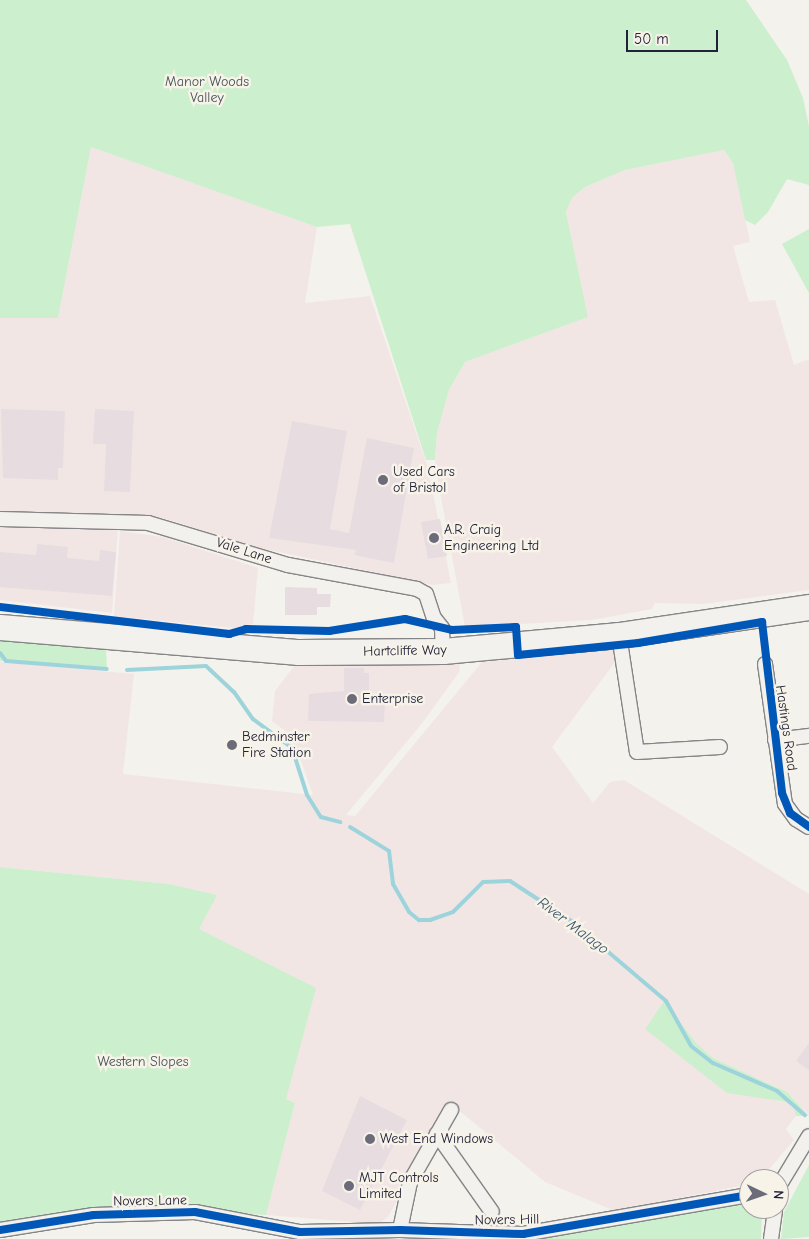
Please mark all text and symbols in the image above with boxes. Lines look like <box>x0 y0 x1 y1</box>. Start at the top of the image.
scale bar <box>629 20 722 52</box>
text: 50 m <box>634 30 669 48</box>
park label: Manor Woods Valley <box>165 74 249 106</box>
place label: Used Cars of Bristol <box>393 464 455 497</box>
marker: Used Cars of Bristol <box>377 474 389 486</box>
place label: A.R. Craig Engineering Ltd <box>444 522 539 554</box>
marker: A.R. Craig Engineering Ltd <box>428 532 440 544</box>
street label: Vale Lane <box>214 534 274 568</box>
street label: Hartcliffe Way <box>363 642 447 660</box>
street label: Hastings Road <box>772 684 800 772</box>
place label: Enterprise <box>362 691 423 707</box>
marker: Enterprise <box>346 693 358 705</box>
place label: Bedminster Fire Station <box>242 729 311 762</box>
marker: Bedminster Fire Station <box>226 739 238 751</box>
water label: River Malago <box>534 893 612 959</box>
park label: Western Slopes <box>97 1054 189 1070</box>
place label: West End Windows <box>380 1131 493 1147</box>
marker: West End Windows <box>364 1133 376 1145</box>
north arrow <box>739 1169 789 1219</box>
place label: MJT Controls Limited <box>359 1170 438 1202</box>
marker: MJT Controls Limited <box>343 1180 355 1192</box>
text: N <box>770 1190 787 1200</box>
street label: Novers Lane <box>113 1192 187 1210</box>
street label: Novers Hill <box>475 1211 539 1229</box>

